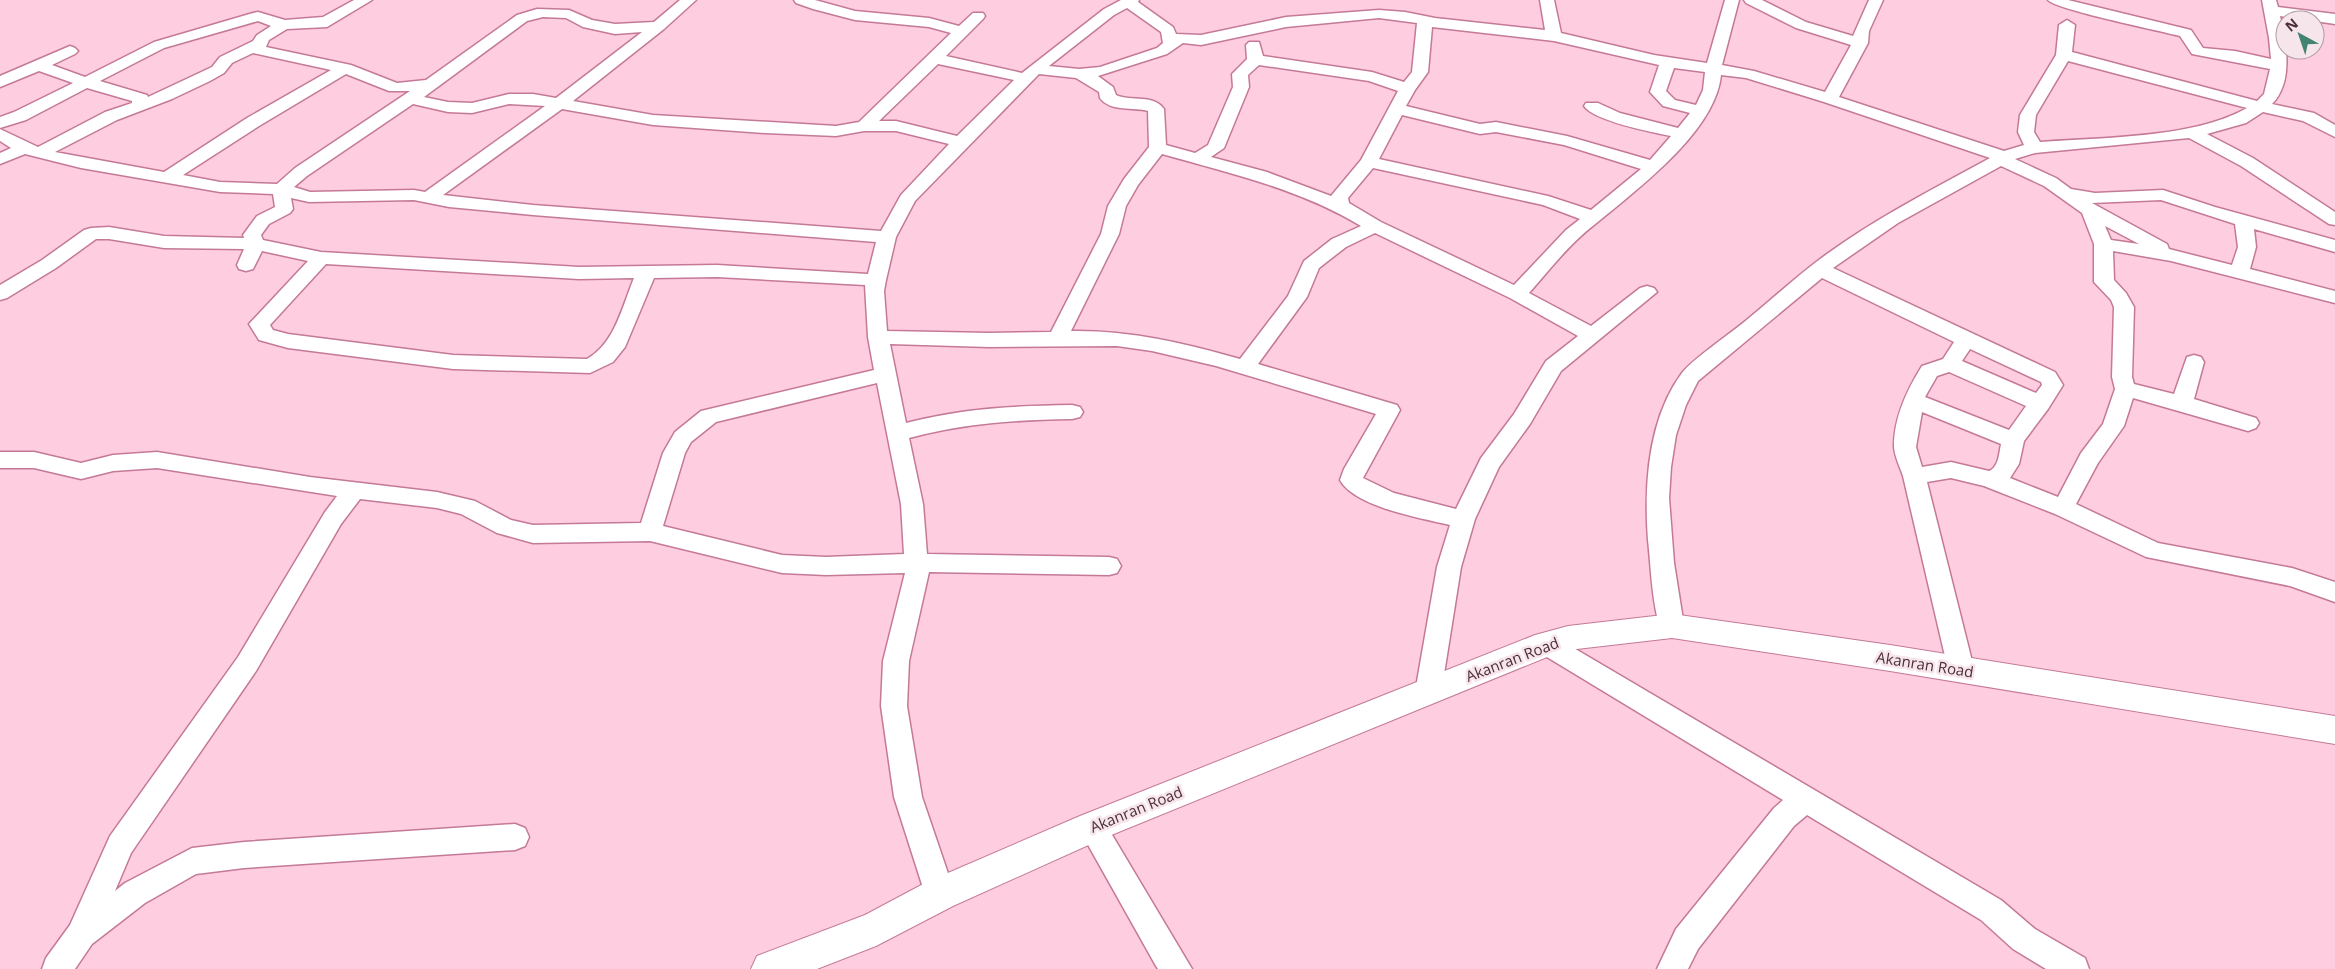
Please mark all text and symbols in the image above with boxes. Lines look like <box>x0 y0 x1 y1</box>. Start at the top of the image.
north arrow <box>2275 10 2325 60</box>
text: N <box>2281 14 2302 36</box>
street label: Akanran Road <box>1463 632 1561 686</box>
street label: Akanran Road <box>1875 646 1975 682</box>
street label: Akanran Road <box>1087 781 1185 837</box>

